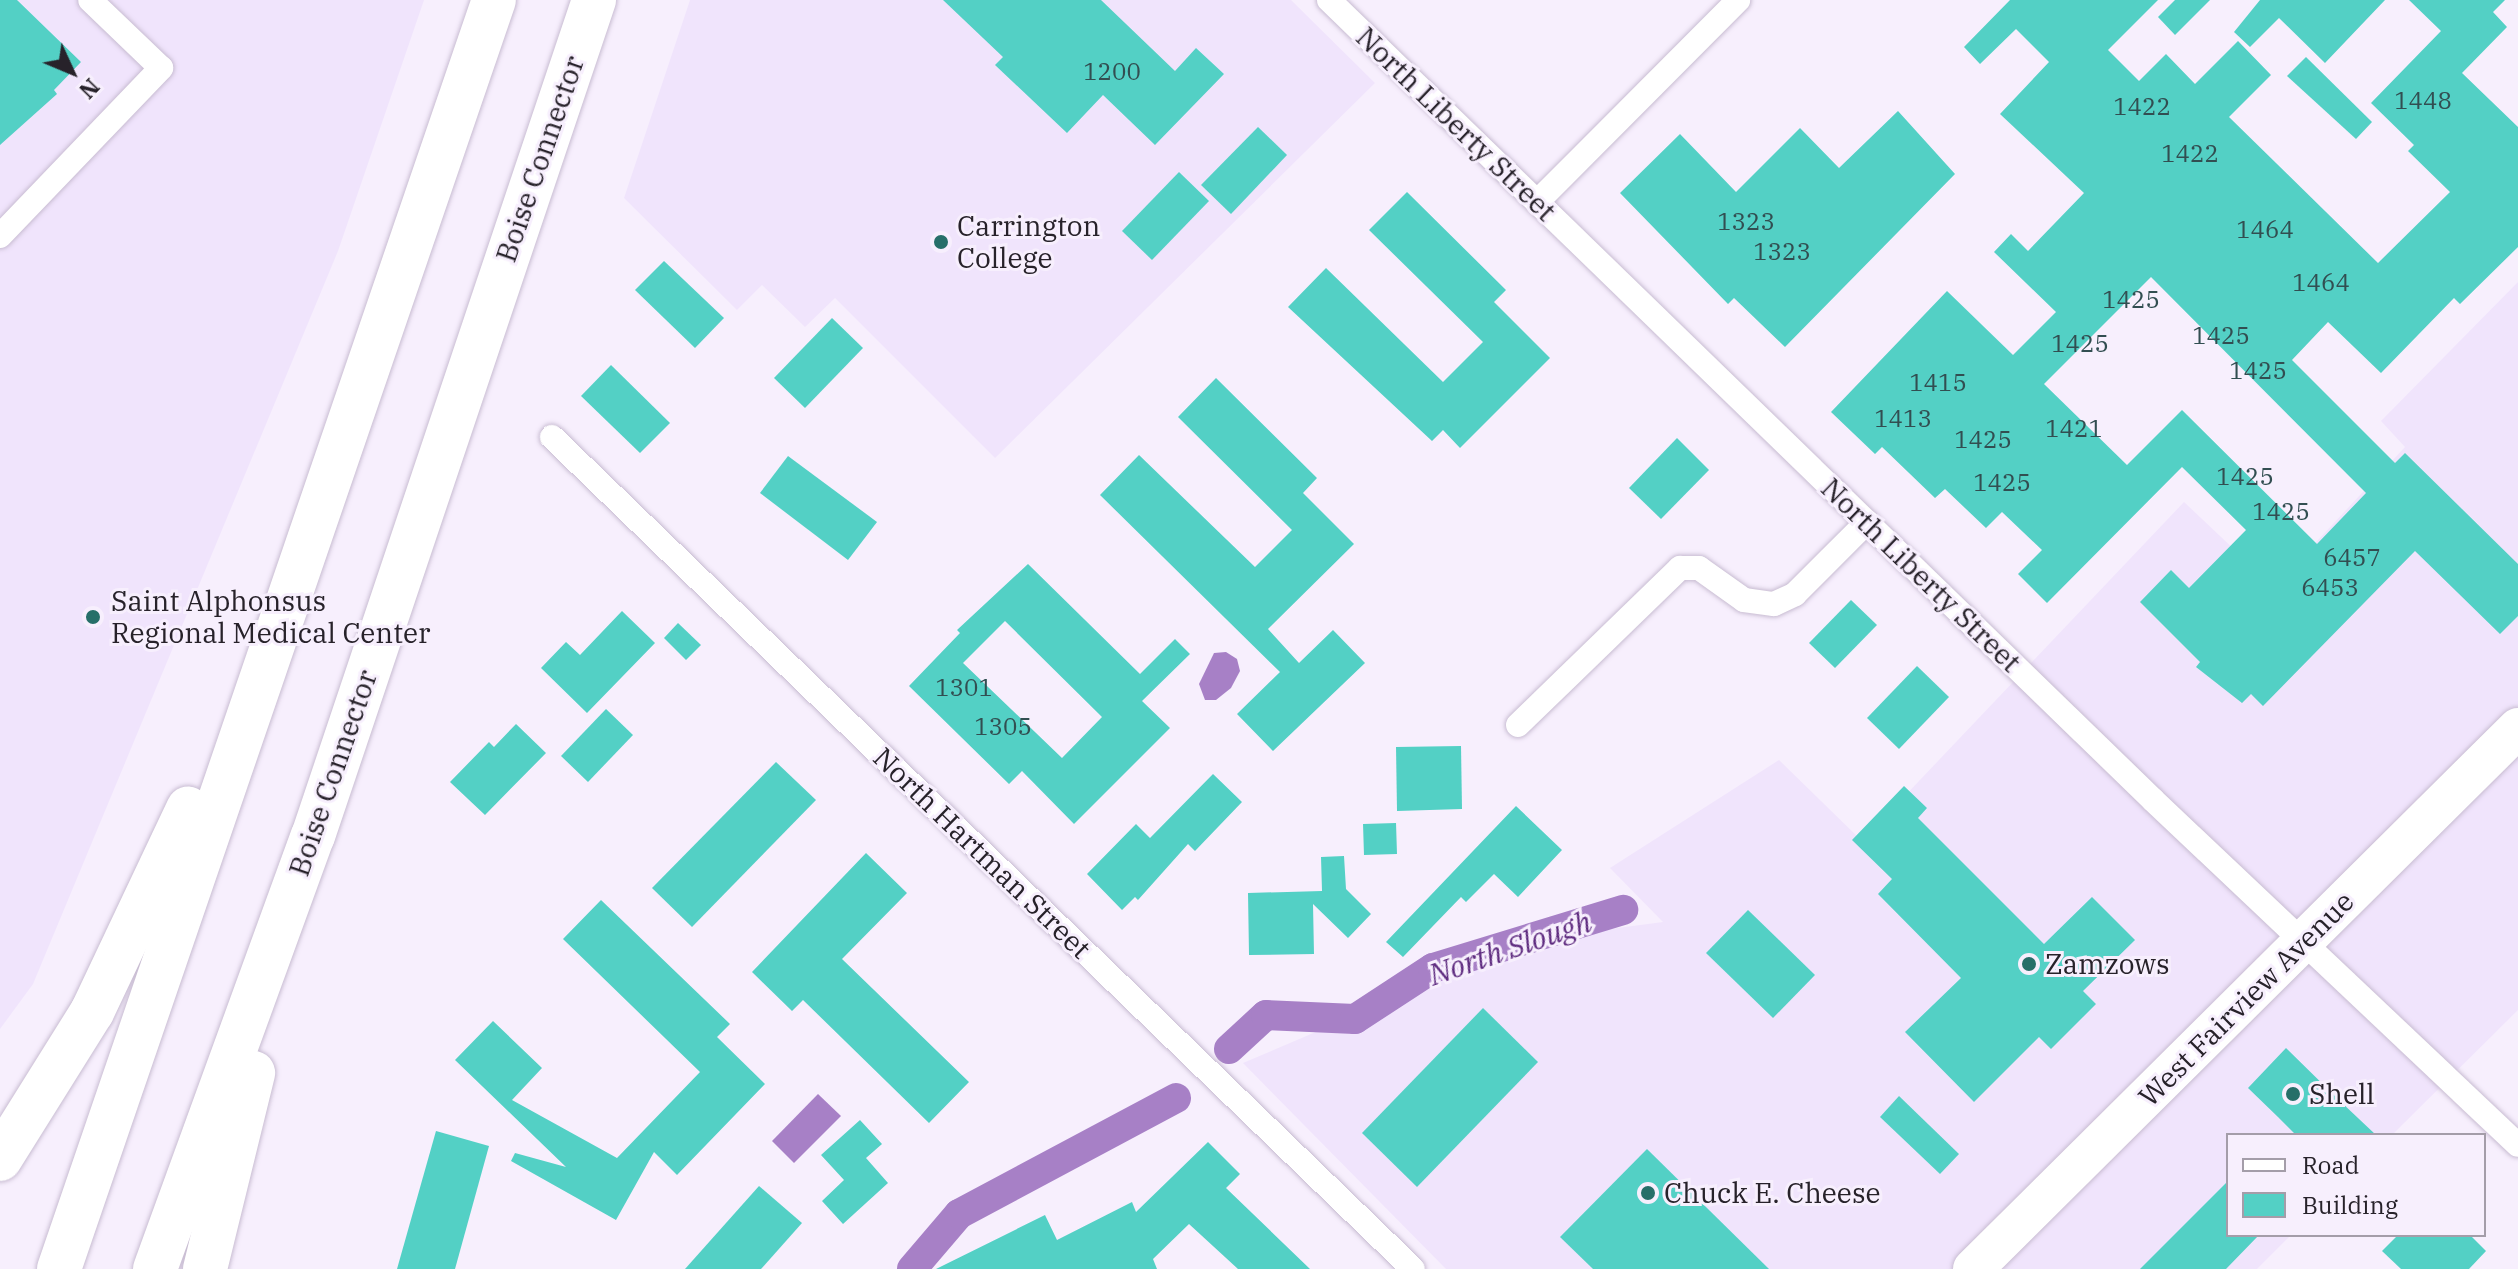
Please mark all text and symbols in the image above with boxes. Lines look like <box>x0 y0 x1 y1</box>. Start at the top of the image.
street label: North Liberty Street <box>1349 20 1563 228</box>
north arrow <box>32 32 112 112</box>
street label: Boise Connector <box>489 52 591 266</box>
house number: 1200 <box>1083 58 1141 86</box>
text: N <box>73 73 106 105</box>
house number: 1448 <box>2394 87 2452 115</box>
house number: 1422 <box>2113 93 2171 121</box>
house number: 1422 <box>2161 140 2219 168</box>
house number: 1323 <box>1717 208 1775 236</box>
place label: Carrington College <box>957 209 1100 275</box>
house number: 1464 <box>2236 216 2294 244</box>
marker: Carrington College <box>932 233 950 251</box>
house number: 1323 <box>1753 238 1811 266</box>
house number: 1464 <box>2292 269 2350 297</box>
house number: 1425 <box>2102 286 2160 314</box>
house number: 1425 <box>2192 322 2250 350</box>
house number: 1425 <box>2051 330 2109 358</box>
house number: 1425 <box>2229 357 2287 385</box>
house number: 1415 <box>1909 369 1967 397</box>
house number: 1413 <box>1874 405 1932 433</box>
house number: 1421 <box>2045 415 2103 443</box>
house number: 1425 <box>1954 426 2012 454</box>
house number: 1425 <box>2216 463 2274 491</box>
house number: 1425 <box>1973 469 2031 497</box>
street label: North Liberty Street <box>1814 471 2028 679</box>
house number: 1425 <box>2252 498 2310 526</box>
house number: 6457 <box>2323 544 2381 572</box>
house number: 6453 <box>2301 574 2359 602</box>
place label: Saint Alphonsus Regional Medical Center <box>111 584 431 650</box>
marker: Saint Alphonsus Regional Medical Center <box>82 606 104 628</box>
street label: Boise Connector <box>282 666 384 880</box>
house number: 1301 <box>935 674 993 702</box>
house number: 1305 <box>974 713 1032 741</box>
street label: North Hartman Street <box>866 741 1098 965</box>
street label: West Fairview Avenue <box>2132 885 2360 1113</box>
water label: North Slough <box>1424 903 1596 993</box>
place label: Zamzows <box>2045 947 2170 981</box>
marker: Zamzows <box>2020 955 2038 973</box>
place label: Shell <box>2309 1077 2375 1111</box>
marker: Shell <box>2284 1085 2302 1103</box>
legend <box>2226 1133 2486 1237</box>
text: Road <box>2302 1149 2359 1181</box>
place label: Chuck E. Cheese <box>1664 1176 1881 1210</box>
marker: Chuck E. Cheese <box>1639 1184 1657 1202</box>
text: Building <box>2302 1189 2398 1221</box>

